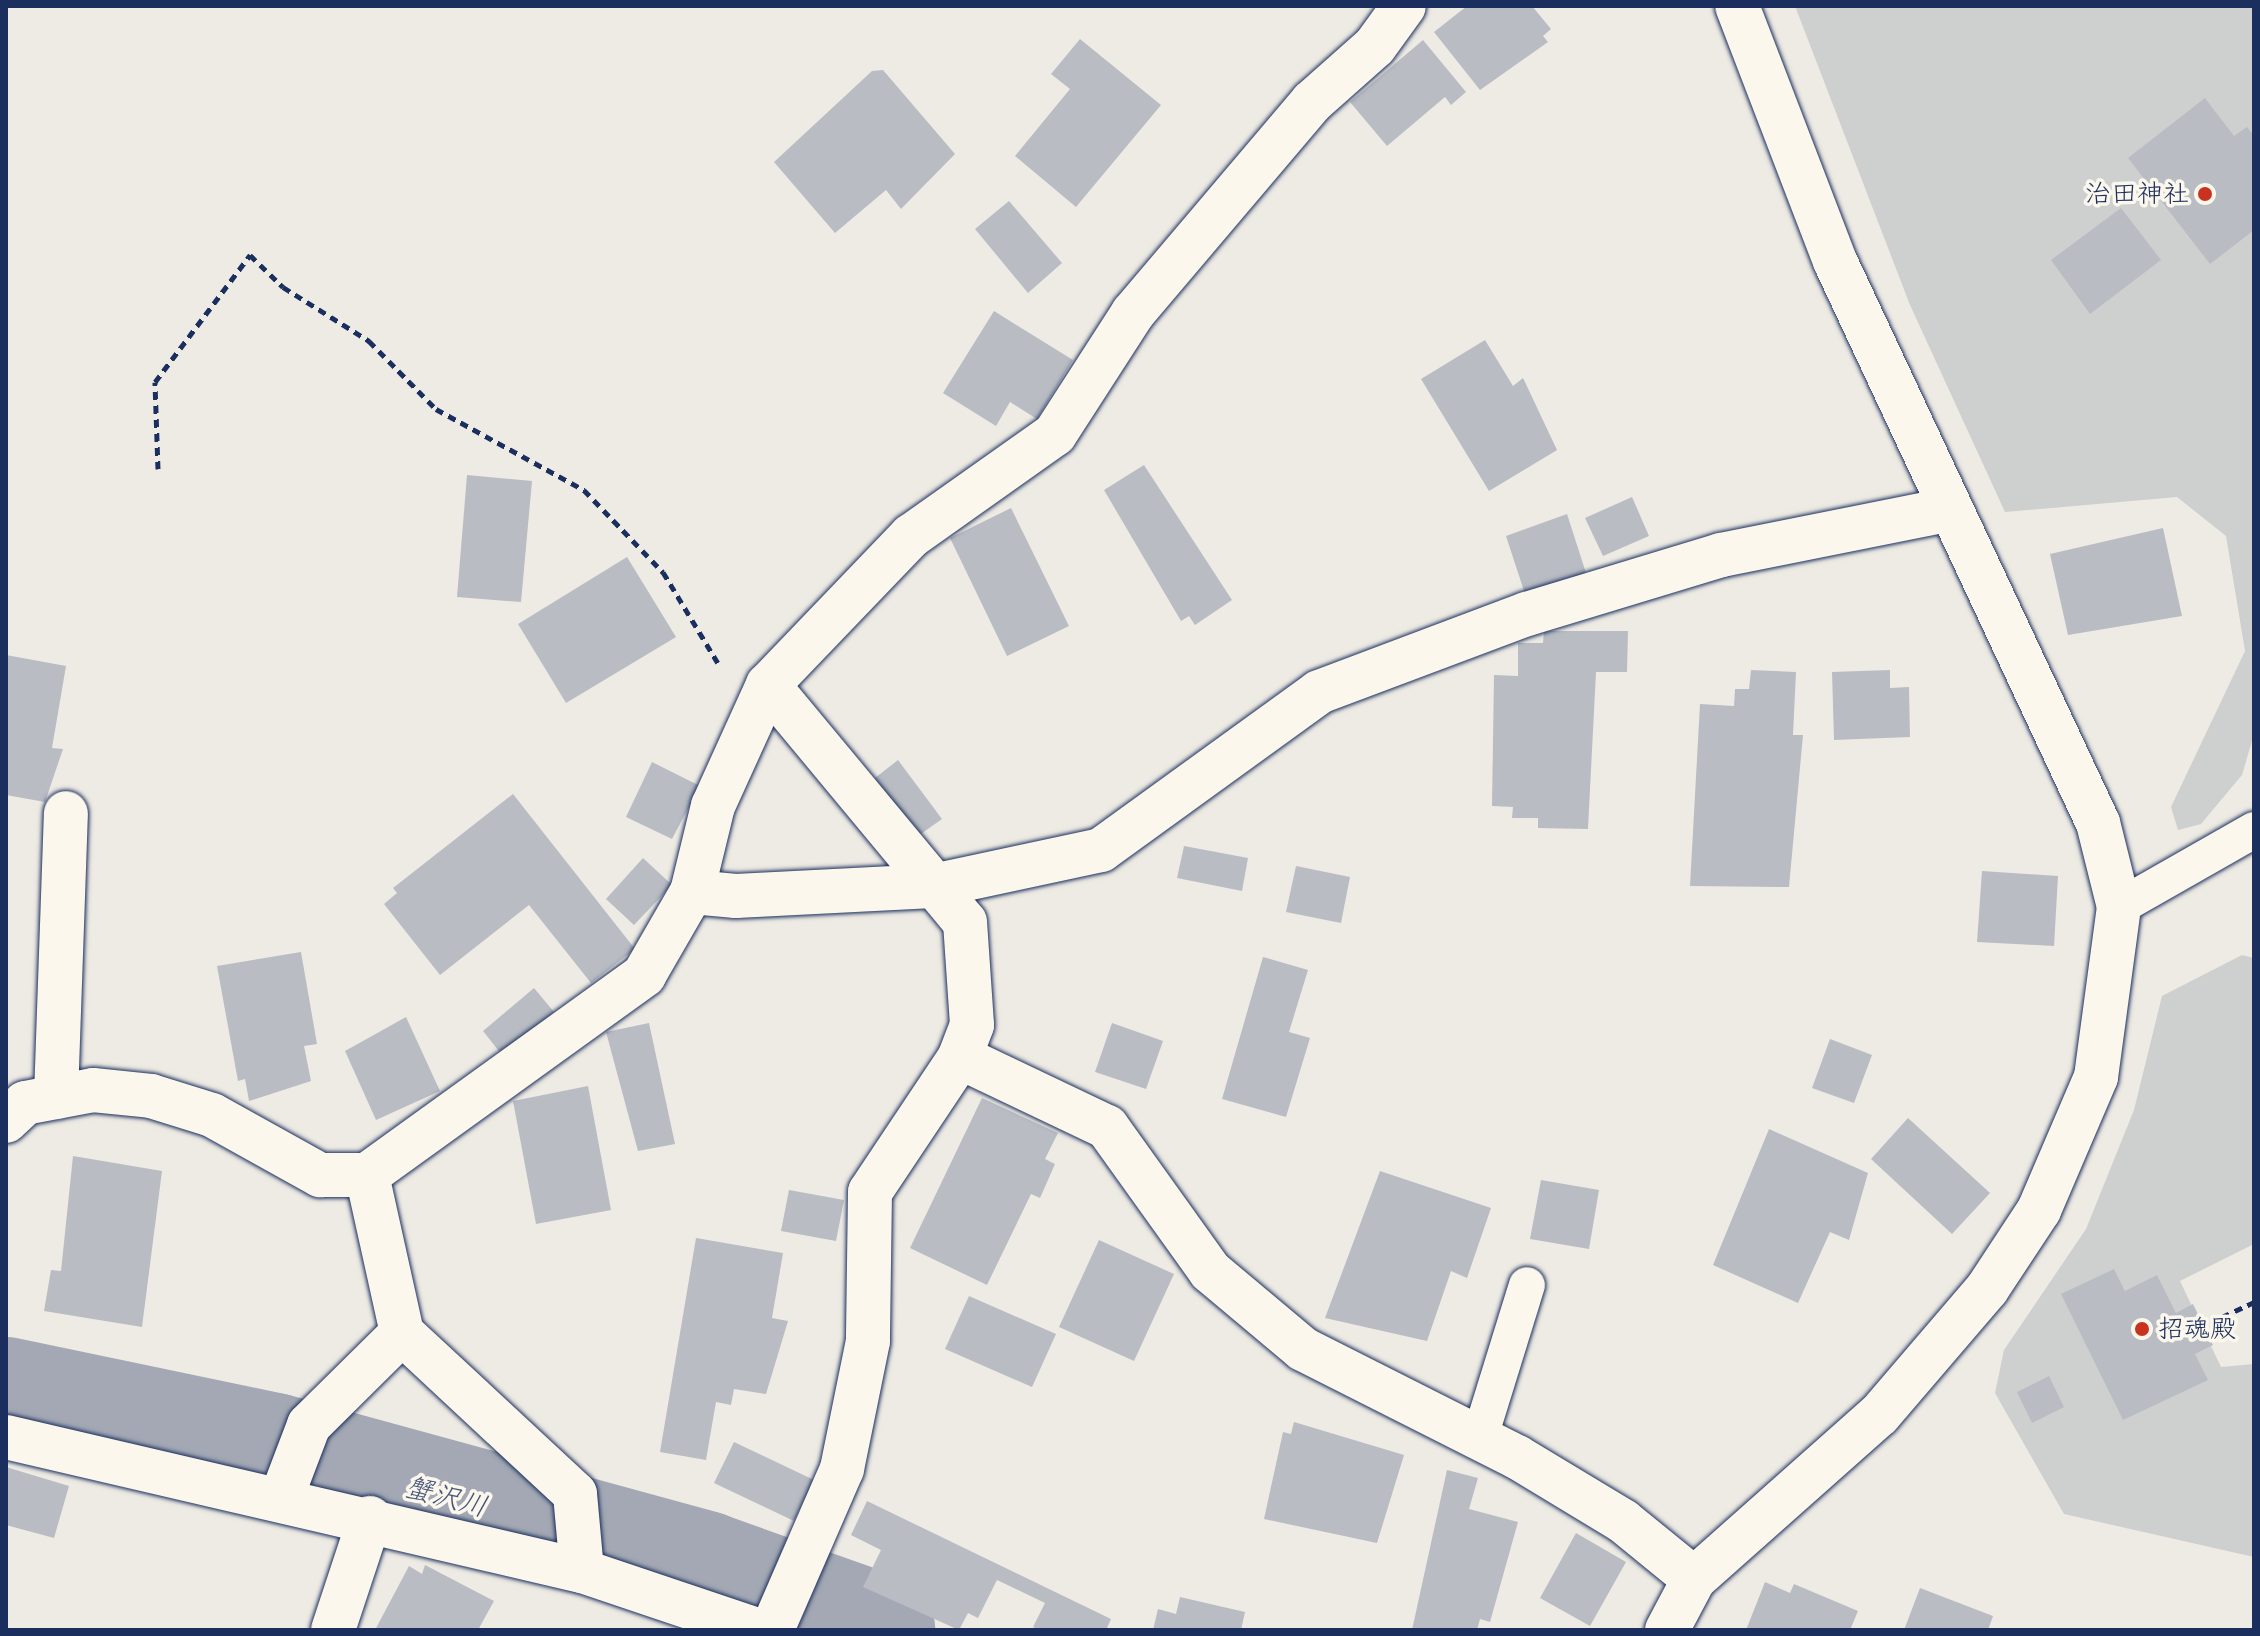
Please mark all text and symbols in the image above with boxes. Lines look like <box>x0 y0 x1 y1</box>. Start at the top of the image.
place label: 治田神社 <box>2085 178 2189 210</box>
marker: 治田神社 <box>2196 185 2214 203</box>
place label: 招魂殿 <box>2158 1313 2236 1345</box>
marker: 招魂殿 <box>2133 1320 2151 1338</box>
water label: 蟹沢川 <box>401 1470 491 1524</box>

